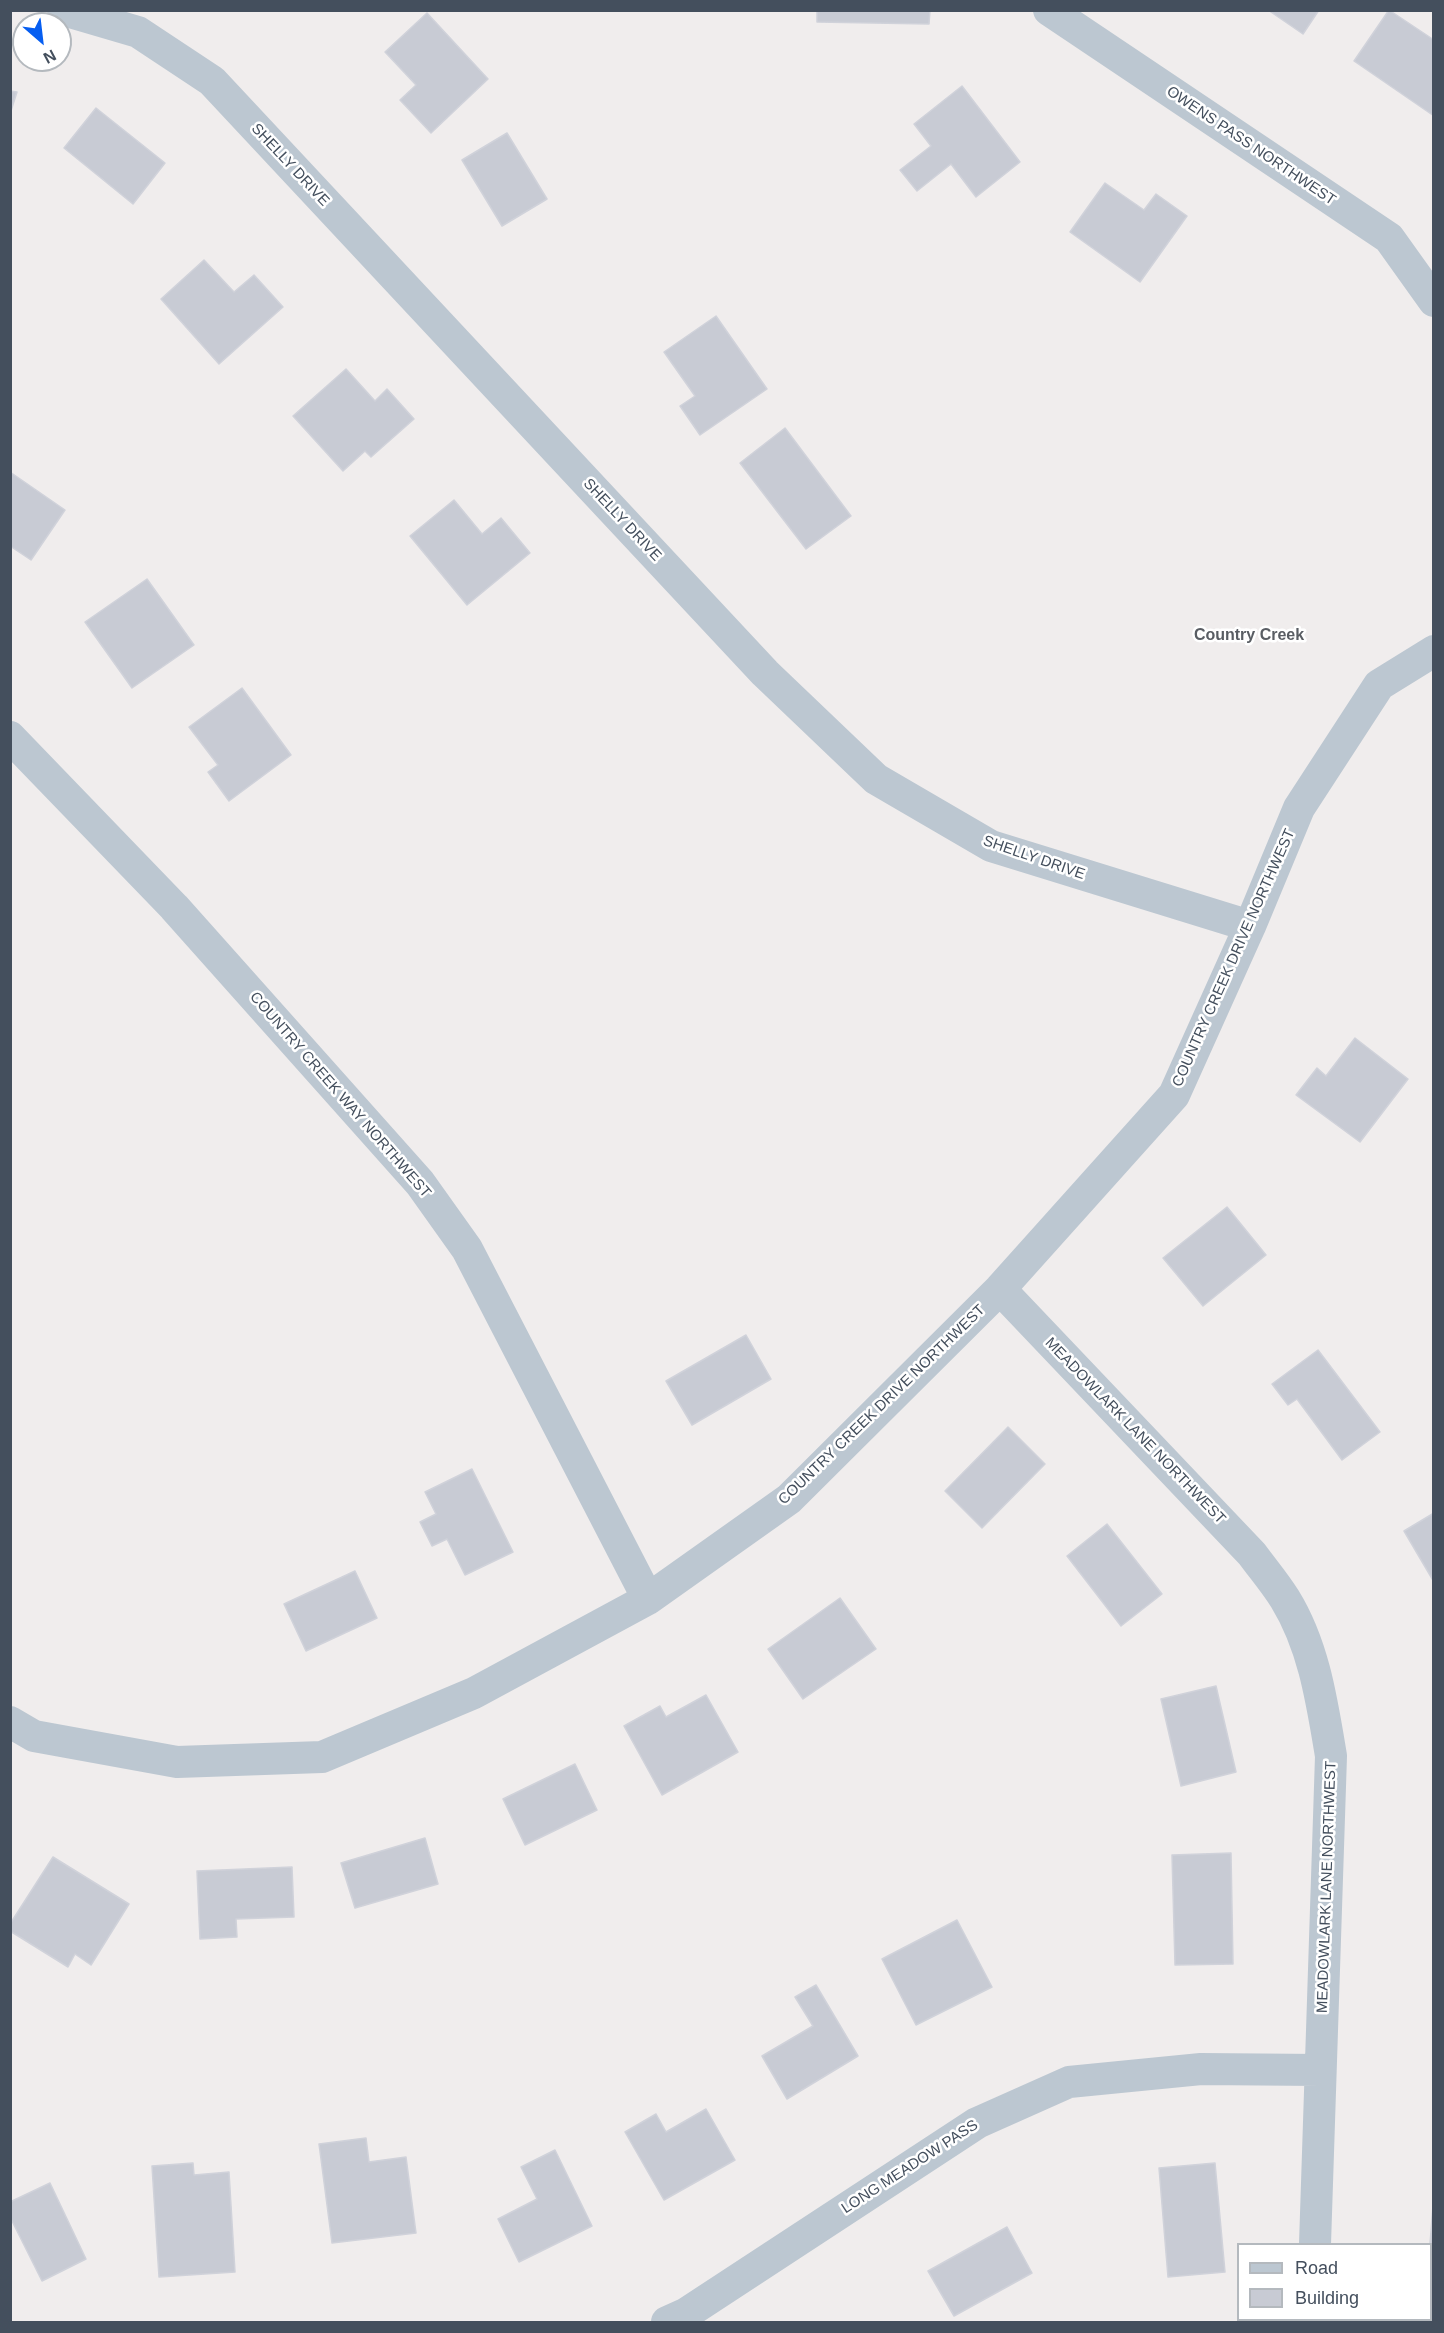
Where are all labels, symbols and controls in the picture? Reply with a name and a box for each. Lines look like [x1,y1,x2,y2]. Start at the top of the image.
north arrow [12,12,72,72]
text: N [41,46,59,67]
street label: OWENS PASS NORTHWEST [1163,83,1339,209]
street label: SHELLY DRIVE [247,120,333,210]
street label: SHELLY DRIVE [579,475,665,565]
district label: Country Creek [1194,626,1304,646]
street label: COUNTRY CREEK DRIVE NORTHWEST [1169,826,1299,1090]
street label: SHELLY DRIVE [981,832,1087,884]
street label: COUNTRY CREEK WAY NORTHWEST [246,988,434,1202]
street label: COUNTRY CREEK DRIVE NORTHWEST [775,1301,989,1509]
street label: MEADOWLARK LANE NORTHWEST [1041,1334,1229,1528]
street label: MEADOWLARK LANE NORTHWEST [1314,1761,1340,2013]
street label: LONG MEADOW PASS [838,2116,982,2218]
legend [1237,2243,1432,2321]
text: Road [1295,2258,1338,2278]
text: Building [1295,2288,1359,2308]

